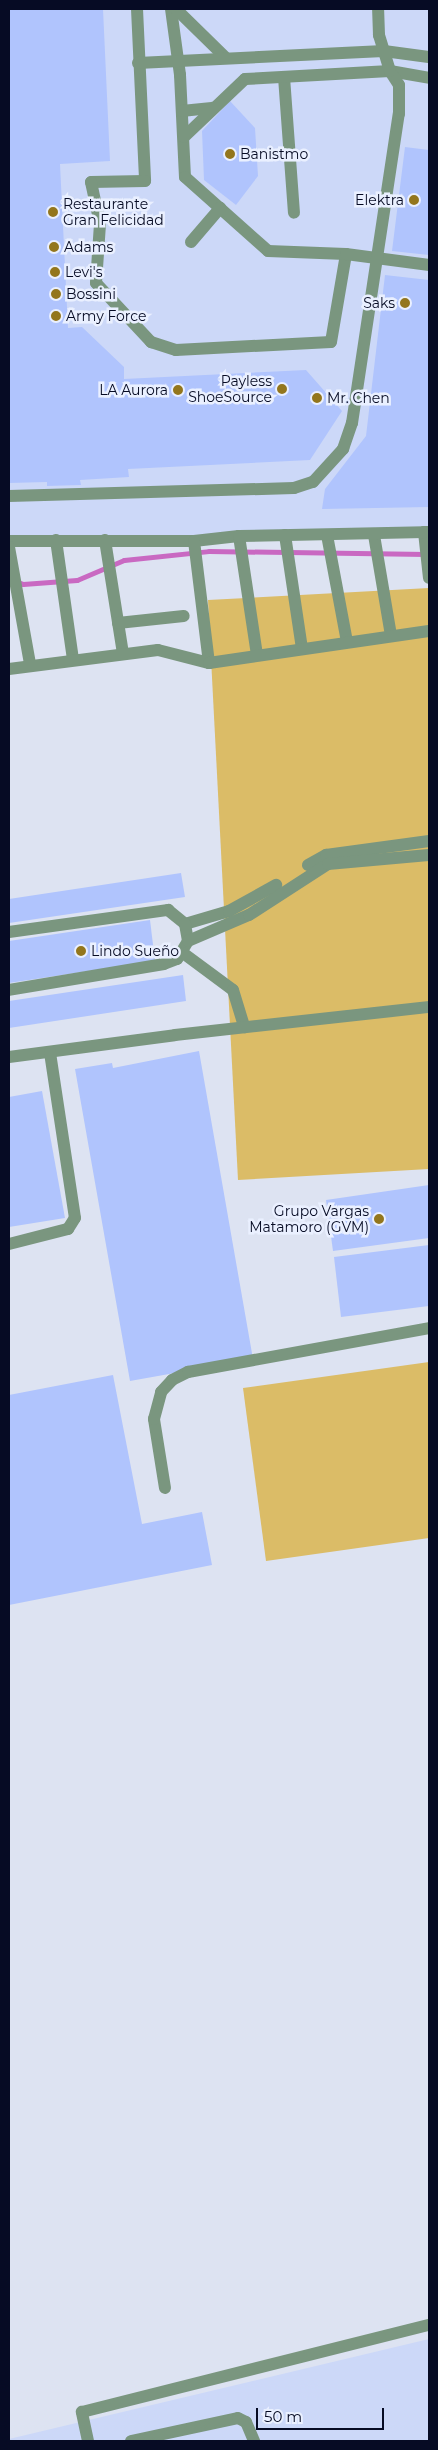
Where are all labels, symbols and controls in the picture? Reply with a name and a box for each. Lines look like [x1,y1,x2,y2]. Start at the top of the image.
place label: Banistmo [240,146,308,162]
marker: Banistmo [224,148,236,160]
place label: Elektra [355,192,404,208]
marker: Elektra [408,194,420,206]
place label: Restaurante Gran Felicidad [63,196,164,228]
marker: Restaurante Gran Felicidad [47,206,59,218]
place label: Adams [64,239,113,255]
marker: Adams [48,241,60,253]
place label: Levi's [65,264,102,280]
marker: Levi's [49,266,61,278]
place label: Bossini [66,286,116,302]
marker: Bossini [50,288,62,300]
place label: Saks [363,295,395,311]
marker: Saks [399,297,411,309]
place label: Army Force [66,308,146,324]
marker: Army Force [50,310,62,322]
place label: Payless ShoeSource [188,373,272,406]
place label: LA Aurora [99,382,168,398]
marker: Payless ShoeSource [276,383,288,395]
marker: LA Aurora [172,384,184,396]
place label: Mr. Chen [327,390,390,406]
marker: Mr. Chen [311,392,323,404]
place label: Lindo Sueño [91,943,179,959]
marker: Lindo Sueño [75,945,87,957]
place label: Grupo Vargas Matamoro (GVM) [249,1203,369,1236]
marker: Grupo Vargas Matamoro (GVM) [373,1213,385,1225]
scale bar [258,2398,386,2430]
text: 50 m [264,2407,302,2426]

